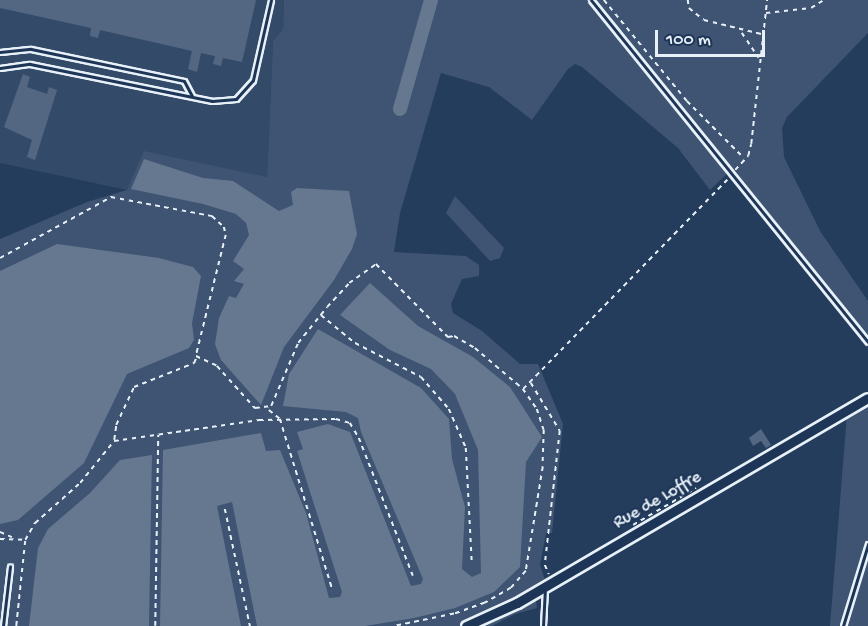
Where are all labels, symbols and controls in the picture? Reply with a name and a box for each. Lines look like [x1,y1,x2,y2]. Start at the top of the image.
scale bar [658,18,768,56]
text: 100 m [666,30,711,51]
street label: Rue de Loffre [610,467,706,535]

